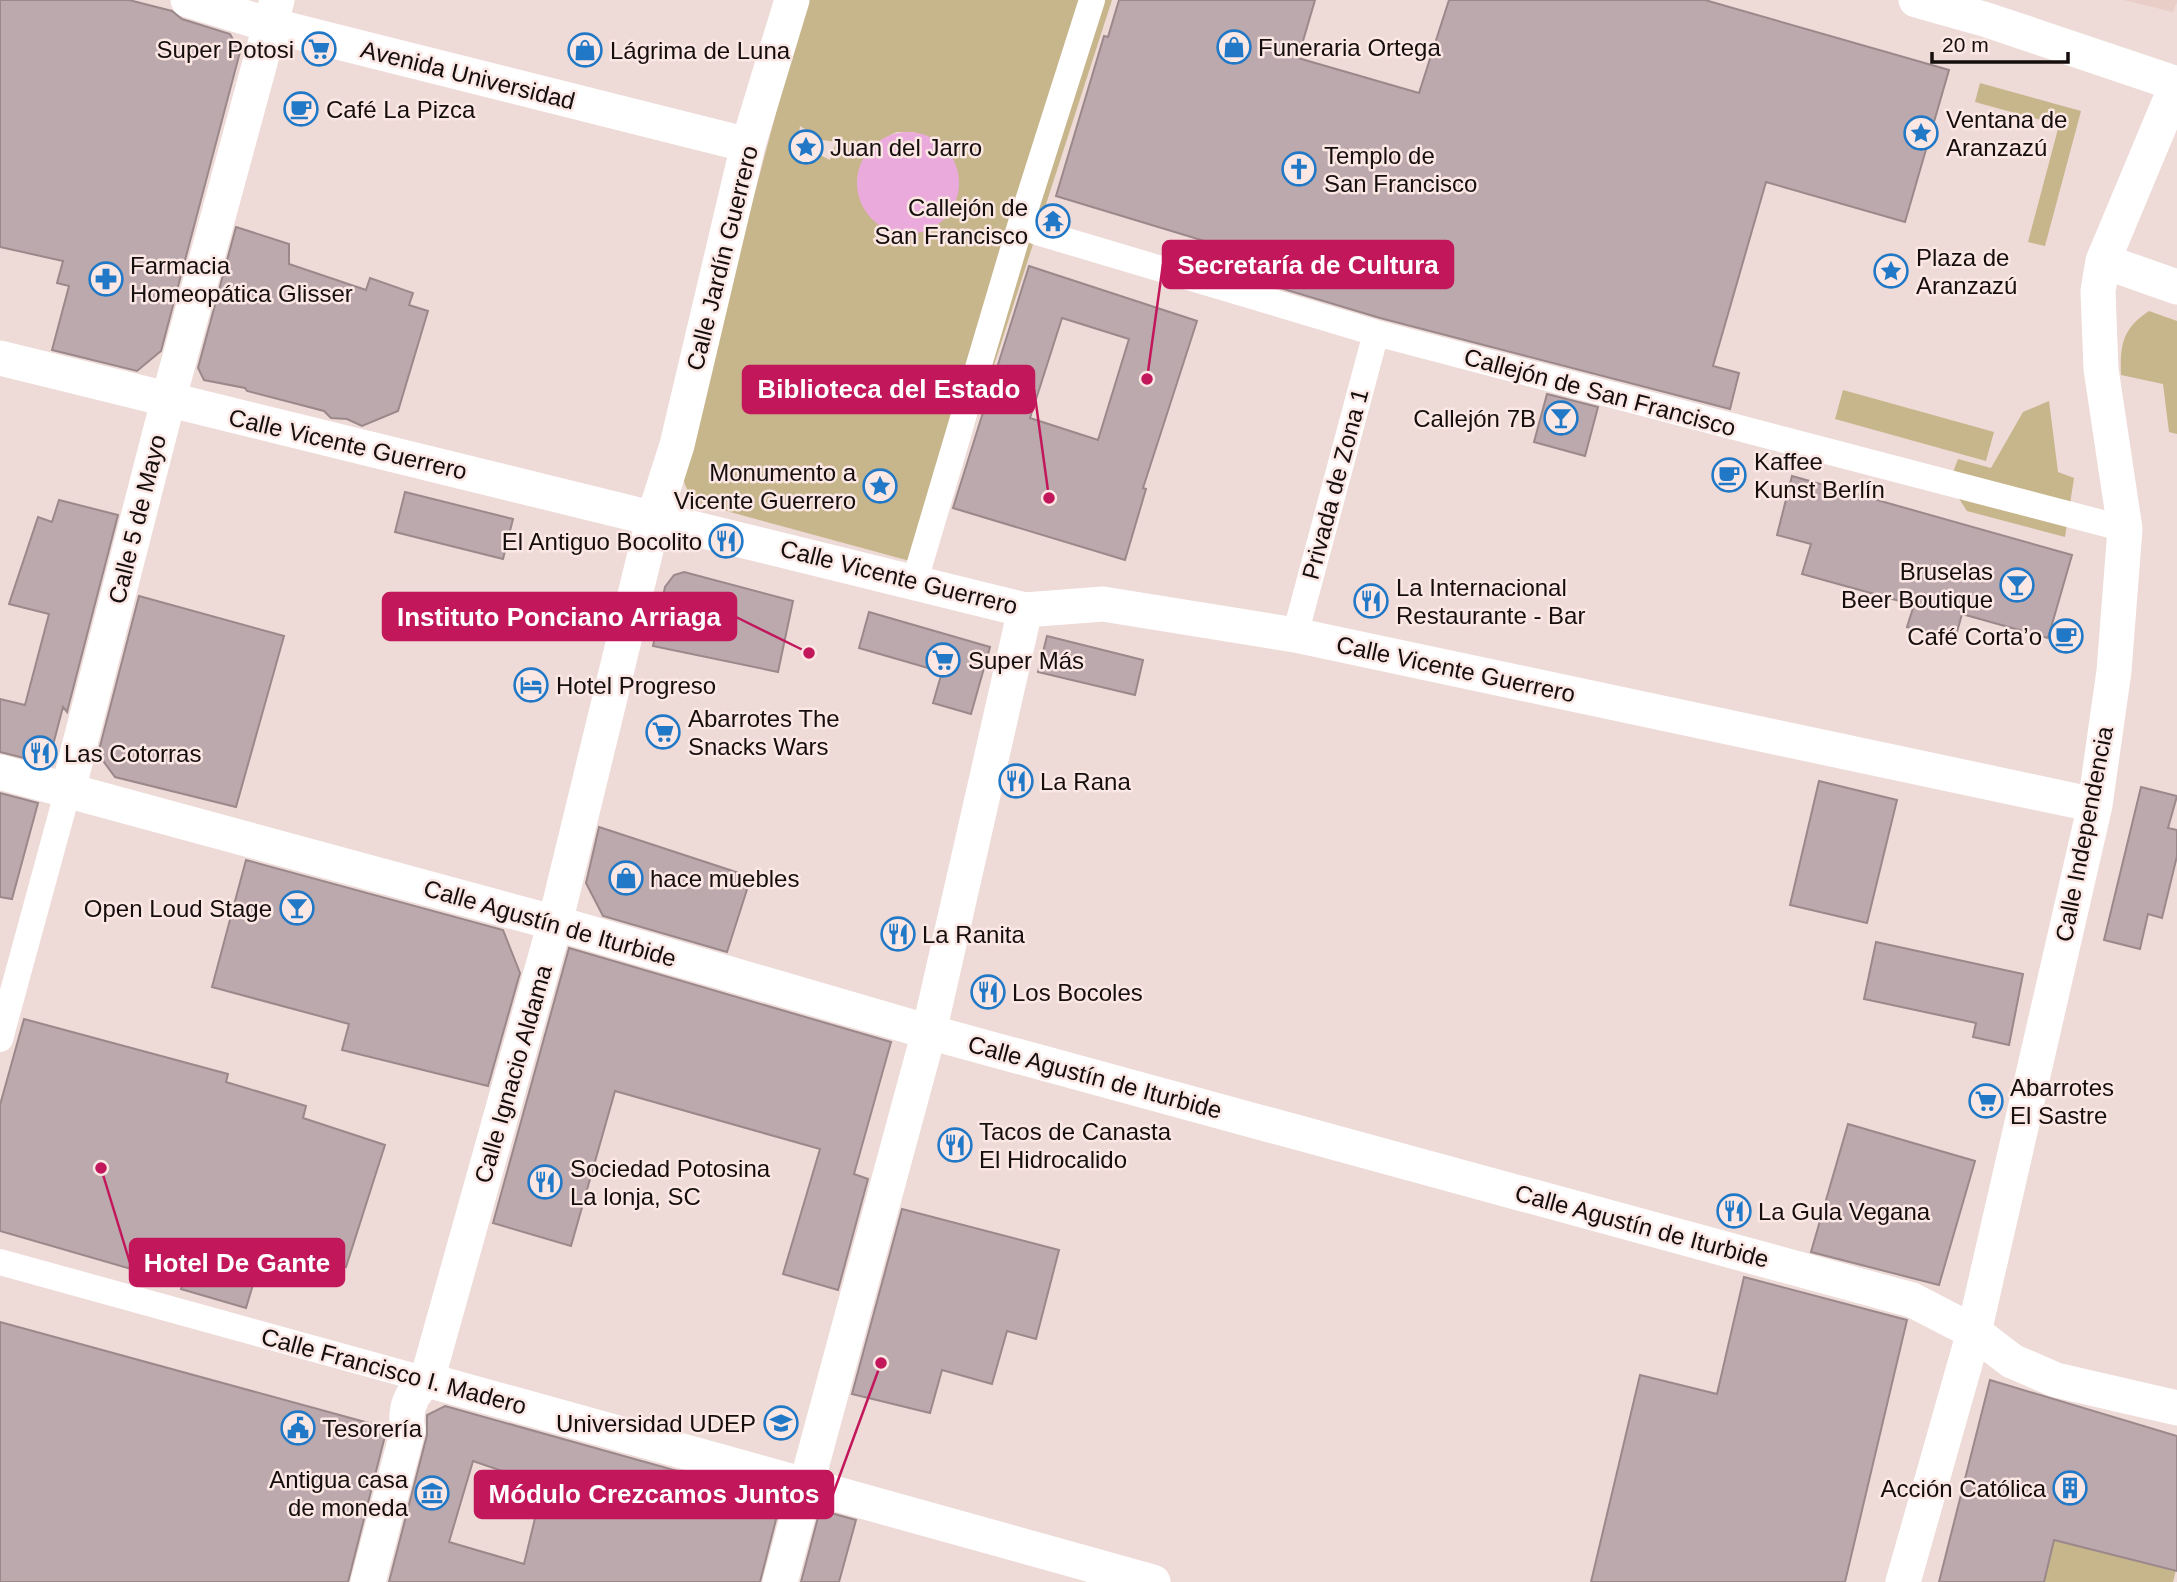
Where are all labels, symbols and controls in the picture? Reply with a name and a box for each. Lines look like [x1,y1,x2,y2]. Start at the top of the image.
scale bar [1932,21,2068,65]
shop icon: Funeraria Ortega [1215,28,1253,66]
supermarket icon: Super Potosi [300,30,338,68]
shop icon: Lágrima de Luna [566,31,604,69]
text: 20 m [1942,33,1989,56]
place label: Funeraria Ortega [1258,34,1441,61]
street label: Avenida Universidad [358,35,578,115]
place label: Super Potosi [157,36,294,63]
place label: Lágrima de Luna [610,37,791,64]
cafe icon: Café La Pizca [282,90,320,128]
place label: Café La Pizca [326,96,476,123]
place label: Ventana de Aranzazú [1946,106,2067,161]
place icon: Ventana de Aranzazú [1902,114,1940,152]
place icon: Juan del Jarro [787,128,825,166]
place label: Juan del Jarro [830,134,982,161]
place label: Templo de San Francisco [1324,142,1477,197]
street label: Calle Jardín Guerrero [681,143,763,373]
church icon: Templo de San Francisco [1280,150,1318,188]
place label: Callejón de San Francisco [875,194,1028,249]
temple icon: Callejón de San Francisco [1034,202,1072,240]
callout: Secretaría de Cultura [1163,241,1453,288]
place label: Plaza de Aranzazú [1916,244,2017,299]
text: Secretaría de Cultura [1177,250,1439,280]
place label: Farmacia Homeopática Glisser [130,252,353,307]
place icon: Plaza de Aranzazú [1872,252,1910,290]
pharmacy icon: Farmacia Homeopática Glisser [87,260,125,298]
street label: Callejón de San Francisco [1461,343,1739,441]
callout: Biblioteca del Estado [743,366,1034,413]
text: Biblioteca del Estado [758,374,1020,404]
street label: Privada de Zona 1 [1297,386,1373,582]
bar icon: Callejón 7B [1542,399,1580,437]
street label: Calle Vicente Guerrero [226,403,470,485]
place label: Callejón 7B [1413,405,1536,432]
street label: Calle 5 de Mayo [103,432,171,606]
place label: Kaffee Kunst Berlín [1754,448,1885,503]
cafe icon: Kaffee Kunst Berlín [1710,456,1748,494]
place label: Monumento a Vicente Guerrero [674,459,857,514]
place icon: Monumento a Vicente Guerrero [861,467,899,505]
restaurant icon: El Antiguo Bocolito [707,522,745,560]
place label: El Antiguo Bocolito [502,528,702,555]
street label: Calle Vicente Guerrero [778,534,1020,620]
place label: Bruselas Beer Boutique [1841,558,1993,613]
bar icon: Bruselas Beer Boutique [1998,566,2036,604]
place label: La Internacional Restaurante - Bar [1396,574,1585,629]
restaurant icon: La Internacional Restaurante - Bar [1352,582,1390,620]
callout: Instituto Ponciano Arriaga [383,593,736,640]
text: Instituto Ponciano Arriaga [397,602,722,632]
cafe icon: Café Corta’o [2047,617,2085,655]
place label: Café Corta’o [1907,623,2042,650]
street label: Calle Vicente Guerrero [1334,630,1578,708]
supermarket icon: Super Más [924,641,962,679]
place label: Super Más [968,647,1084,674]
hotel icon: Hotel Progreso [512,666,550,704]
place label: Hotel Progreso [556,672,716,699]
place label: Abarrotes The Snacks Wars [688,705,840,760]
supermarket icon: Abarrotes The Snacks Wars [644,713,682,751]
street label: Calle Independencia [2050,723,2118,944]
restaurant icon: Las Cotorras [21,734,59,772]
place label: Las Cotorras [64,740,201,767]
restaurant icon: La Rana [997,762,1035,800]
place label: La Rana [1040,768,1131,795]
shop icon: hace muebles [607,859,645,897]
place label: hace muebles [650,865,799,892]
street label: Calle Agustín de Iturbide [421,874,679,972]
bar icon: Open Loud Stage [278,889,316,927]
place label: Open Loud Stage [84,895,272,922]
restaurant icon: La Ranita [879,915,917,953]
place label: La Ranita [922,921,1025,948]
street label: Calle Ignacio Aldama [469,961,557,1186]
restaurant icon: Los Bocoles [969,973,1007,1011]
place label: Los Bocoles [1012,979,1143,1006]
street label: Calle Agustín de Iturbide [965,1030,1225,1124]
place label: Abarrotes El Sastre [2010,1074,2114,1129]
supermarket icon: Abarrotes El Sastre [1967,1082,2005,1120]
place label: Tacos de Canasta El Hidrocalido [979,1118,1172,1173]
restaurant icon: Tacos de Canasta El Hidrocalido [936,1126,974,1164]
place label: Sociedad Potosina La lonja, SC [570,1155,771,1210]
restaurant icon: Sociedad Potosina La lonja, SC [526,1163,564,1201]
street label: Calle Agustín de Iturbide [1512,1179,1772,1273]
restaurant icon: La Gula Vegana [1715,1192,1753,1230]
place label: La Gula Vegana [1758,1198,1931,1225]
callout: Hotel De Gante [130,1239,344,1286]
text: Hotel De Gante [144,1248,330,1278]
street label: Calle Francisco I. Madero [258,1323,530,1419]
school or university icon: Universidad UDEP [762,1404,800,1442]
public building icon: Tesorería [279,1409,317,1447]
place label: Universidad UDEP [556,1410,756,1437]
place label: Tesorería [322,1415,423,1442]
place label: Antigua casa de moneda [269,1466,409,1521]
building icon: Acción Católica [2051,1469,2089,1507]
callout: Módulo Crezcamos Juntos [475,1471,833,1518]
museum icon: Antigua casa de moneda [413,1474,451,1512]
place label: Acción Católica [1881,1475,2047,1502]
text: Módulo Crezcamos Juntos [489,1479,819,1509]

